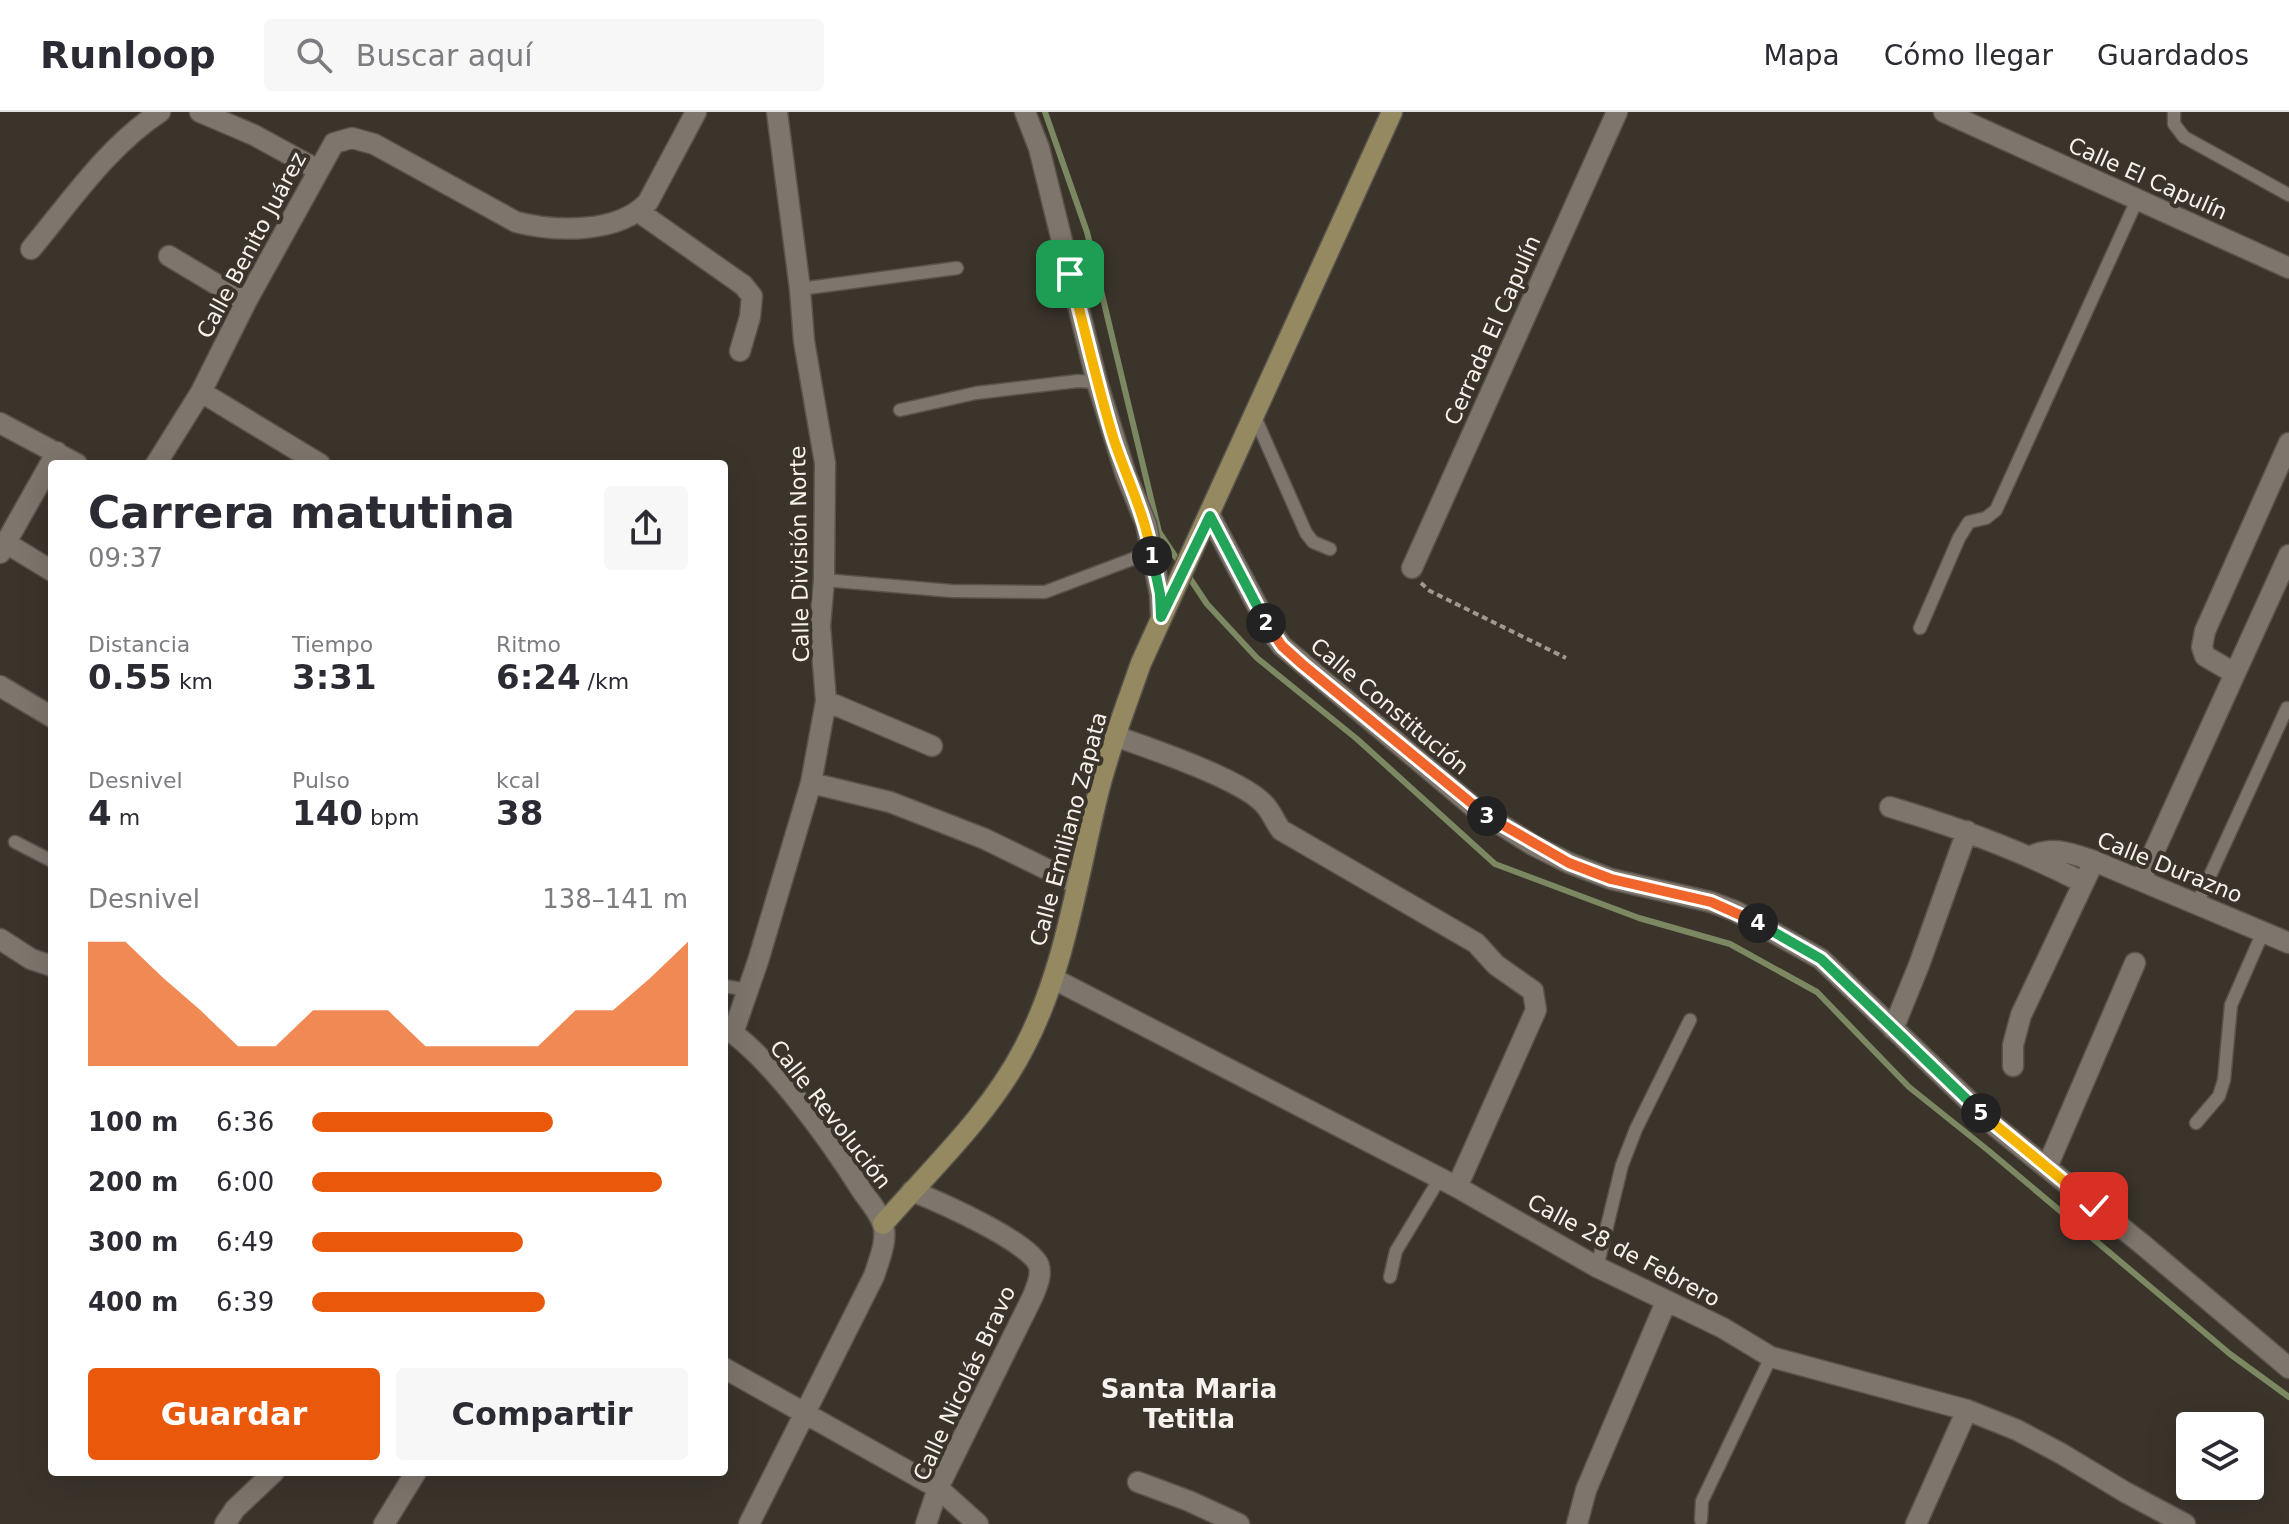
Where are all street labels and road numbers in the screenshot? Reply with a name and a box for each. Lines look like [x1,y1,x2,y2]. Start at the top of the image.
street label: Calle El Capulín [2064,132,2231,225]
street label: Calle Benito Juárez [192,148,311,342]
street label: Cerrada El Capulín [1439,232,1545,429]
street label: Calle División Norte [785,445,814,663]
street label: Calle Constitución [1306,633,1474,780]
street label: Calle Emiliano Zapata [1025,709,1112,949]
street label: Calle Durazno [2094,827,2246,908]
street label: Calle Revolución [765,1035,896,1194]
street label: Calle 28 de Febrero [1523,1189,1724,1312]
street label: Calle Nicolás Bravo [908,1282,1021,1485]

